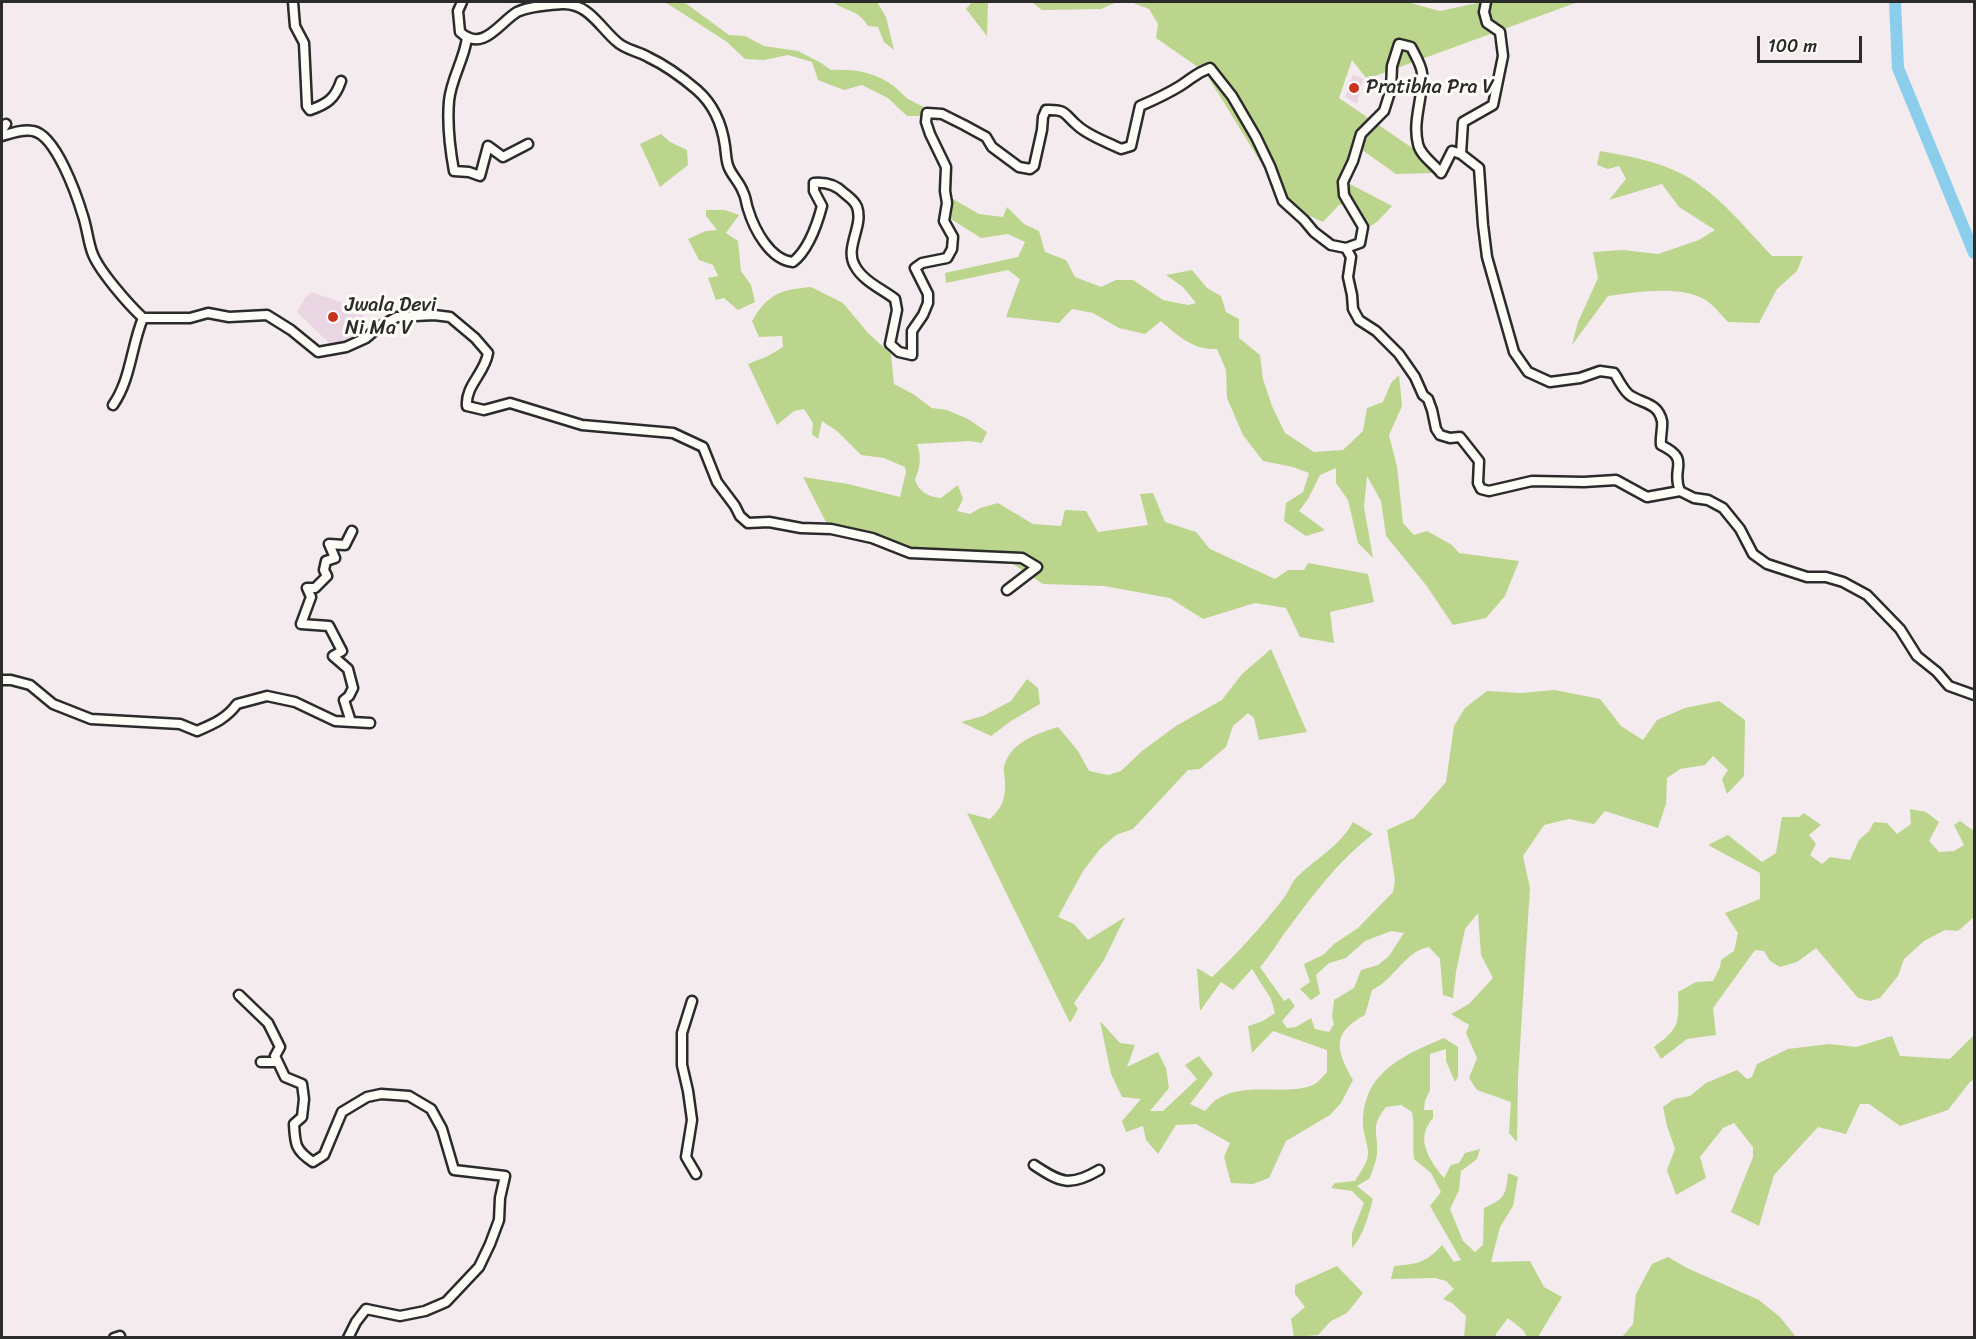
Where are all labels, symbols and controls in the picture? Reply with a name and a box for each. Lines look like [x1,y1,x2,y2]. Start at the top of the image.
scale bar [1760,24,1865,62]
text: 100 m [1768,30,1817,62]
place label: Pratibha Pra V [1366,76,1494,100]
marker: Pratibha Pra V [1347,81,1361,95]
place label: Jwala Devi Ni Ma V [345,294,436,341]
marker: Jwala Devi Ni Ma V [326,310,340,324]

